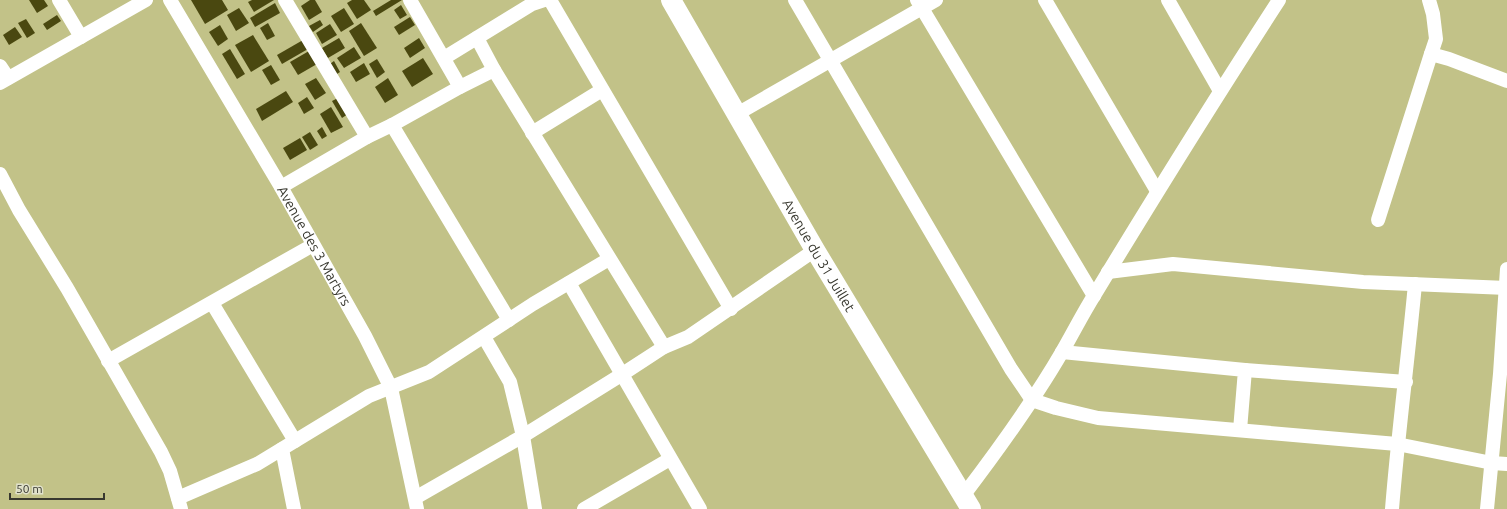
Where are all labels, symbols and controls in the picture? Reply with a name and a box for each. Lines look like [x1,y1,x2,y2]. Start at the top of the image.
street label: Avenue des 3 Martyrs [274,183,354,309]
street label: Avenue du 31 Juillet [779,196,858,315]
scale bar [10,475,104,501]
text: 50 m [16,482,43,495]

